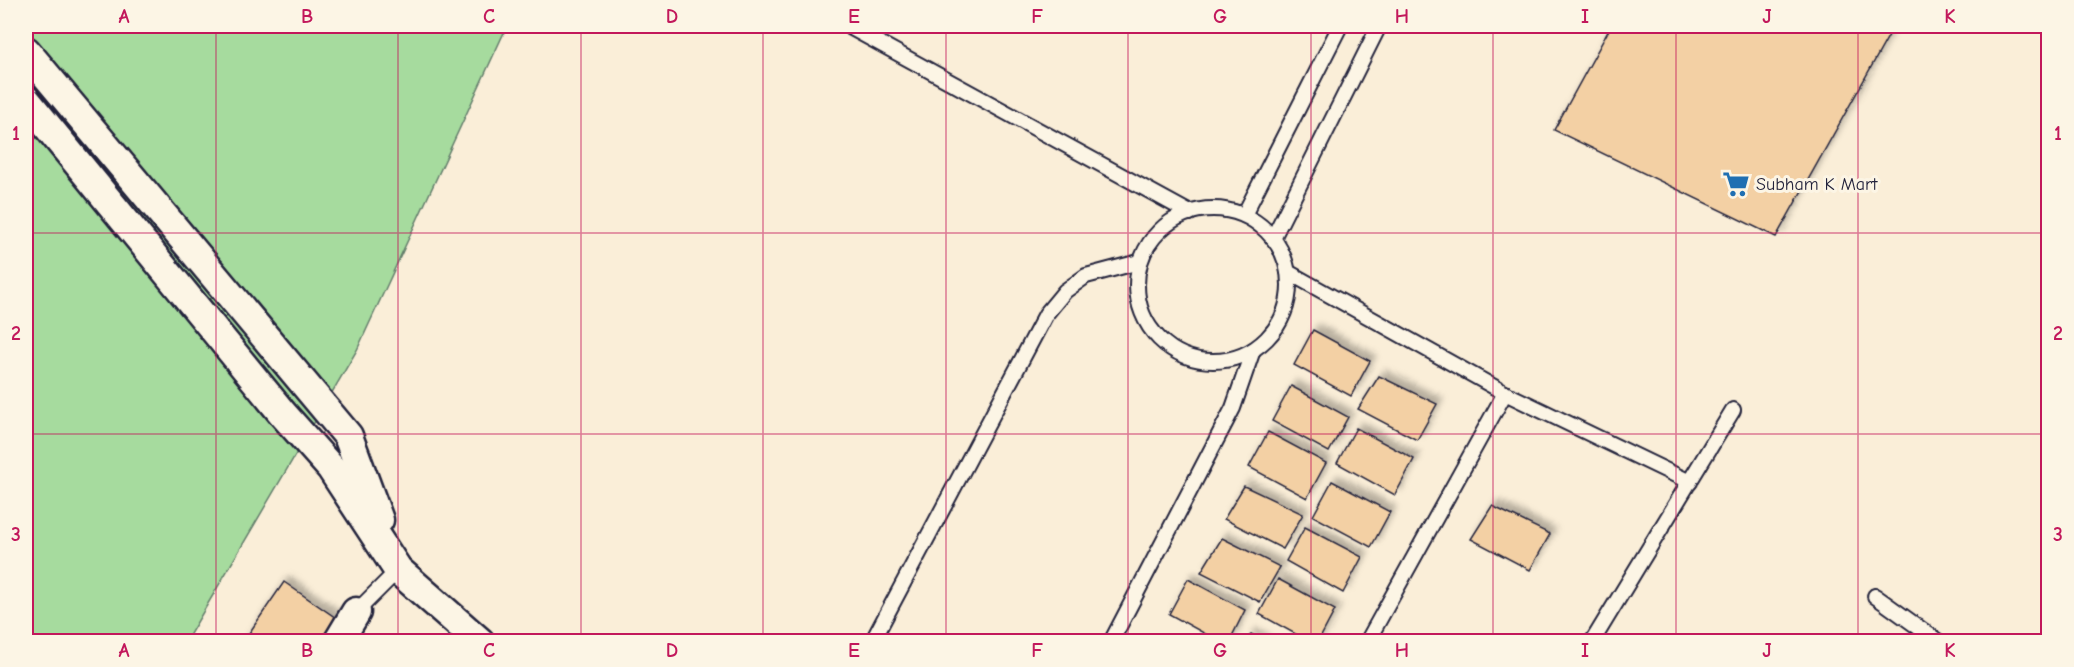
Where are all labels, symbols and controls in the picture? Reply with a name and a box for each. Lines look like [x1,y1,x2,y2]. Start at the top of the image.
text: A [118,5,130,28]
text: B [301,5,313,28]
text: C [483,5,495,28]
text: D [666,5,678,28]
text: E [848,5,860,28]
text: F [1031,5,1043,28]
text: G [1213,5,1227,28]
text: H [1395,5,1409,28]
text: I [1581,5,1589,28]
text: J [1762,5,1772,28]
text: K [1944,5,1956,28]
text: 1 [12,122,20,145]
text: 1 [2054,122,2062,145]
supermarket icon: Subham K Mart [1721,169,1751,199]
place label: Subham K Mart [1756,174,1878,195]
text: 2 [11,322,21,345]
text: 2 [2053,322,2063,345]
text: 3 [11,523,21,546]
text: 3 [2053,523,2063,546]
text: A [118,639,130,662]
text: B [301,639,313,662]
text: C [483,639,495,662]
text: D [666,639,678,662]
text: E [848,639,860,662]
text: F [1031,639,1043,662]
text: G [1213,639,1227,662]
text: H [1395,639,1409,662]
text: I [1581,639,1589,662]
text: J [1762,639,1772,662]
text: K [1944,639,1956,662]

